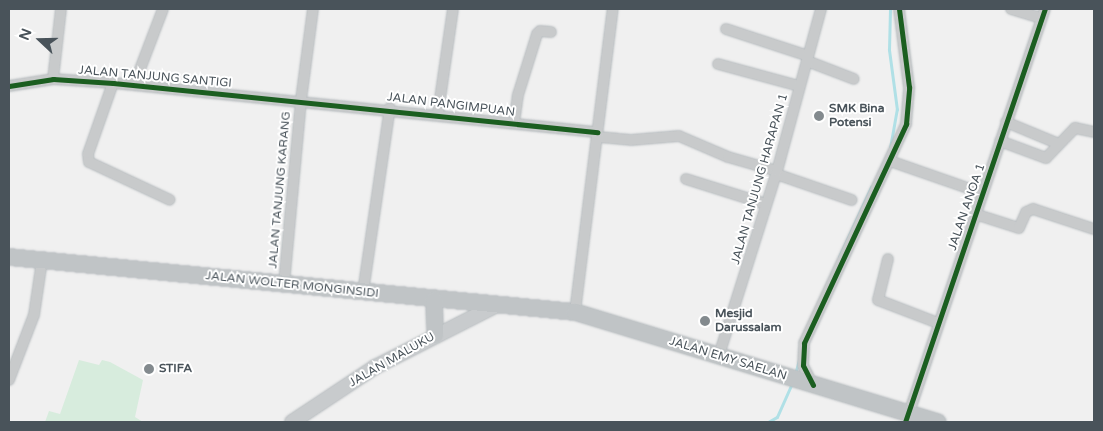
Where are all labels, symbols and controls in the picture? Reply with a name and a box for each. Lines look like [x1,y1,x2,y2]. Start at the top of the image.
north arrow [15,15,65,65]
text: N [16,26,35,43]
street label: JALAN TANJUNG SANTIGI [78,63,232,91]
street label: JALAN PANGIMPUAN [386,90,516,120]
street label: JALAN TANJUNG HARAPAN 1 [729,92,791,266]
place label: SMK Bina Potensi [829,102,884,130]
marker: SMK Bina Potensi [813,110,825,122]
street label: JALAN TANJUNG KARANG [266,111,294,269]
street label: JALAN ANOA 1 [945,162,989,252]
street label: JALAN WOLTER MONGINSIDI [205,269,379,301]
place label: Mesjid Darussalam [715,307,782,335]
marker: Mesjid Darussalam [699,315,711,327]
street label: JALAN MALUKU [347,330,437,390]
street label: JALAN EMY SAELAN [667,334,789,384]
place label: STIFA [159,362,192,376]
marker: STIFA [143,363,155,375]

